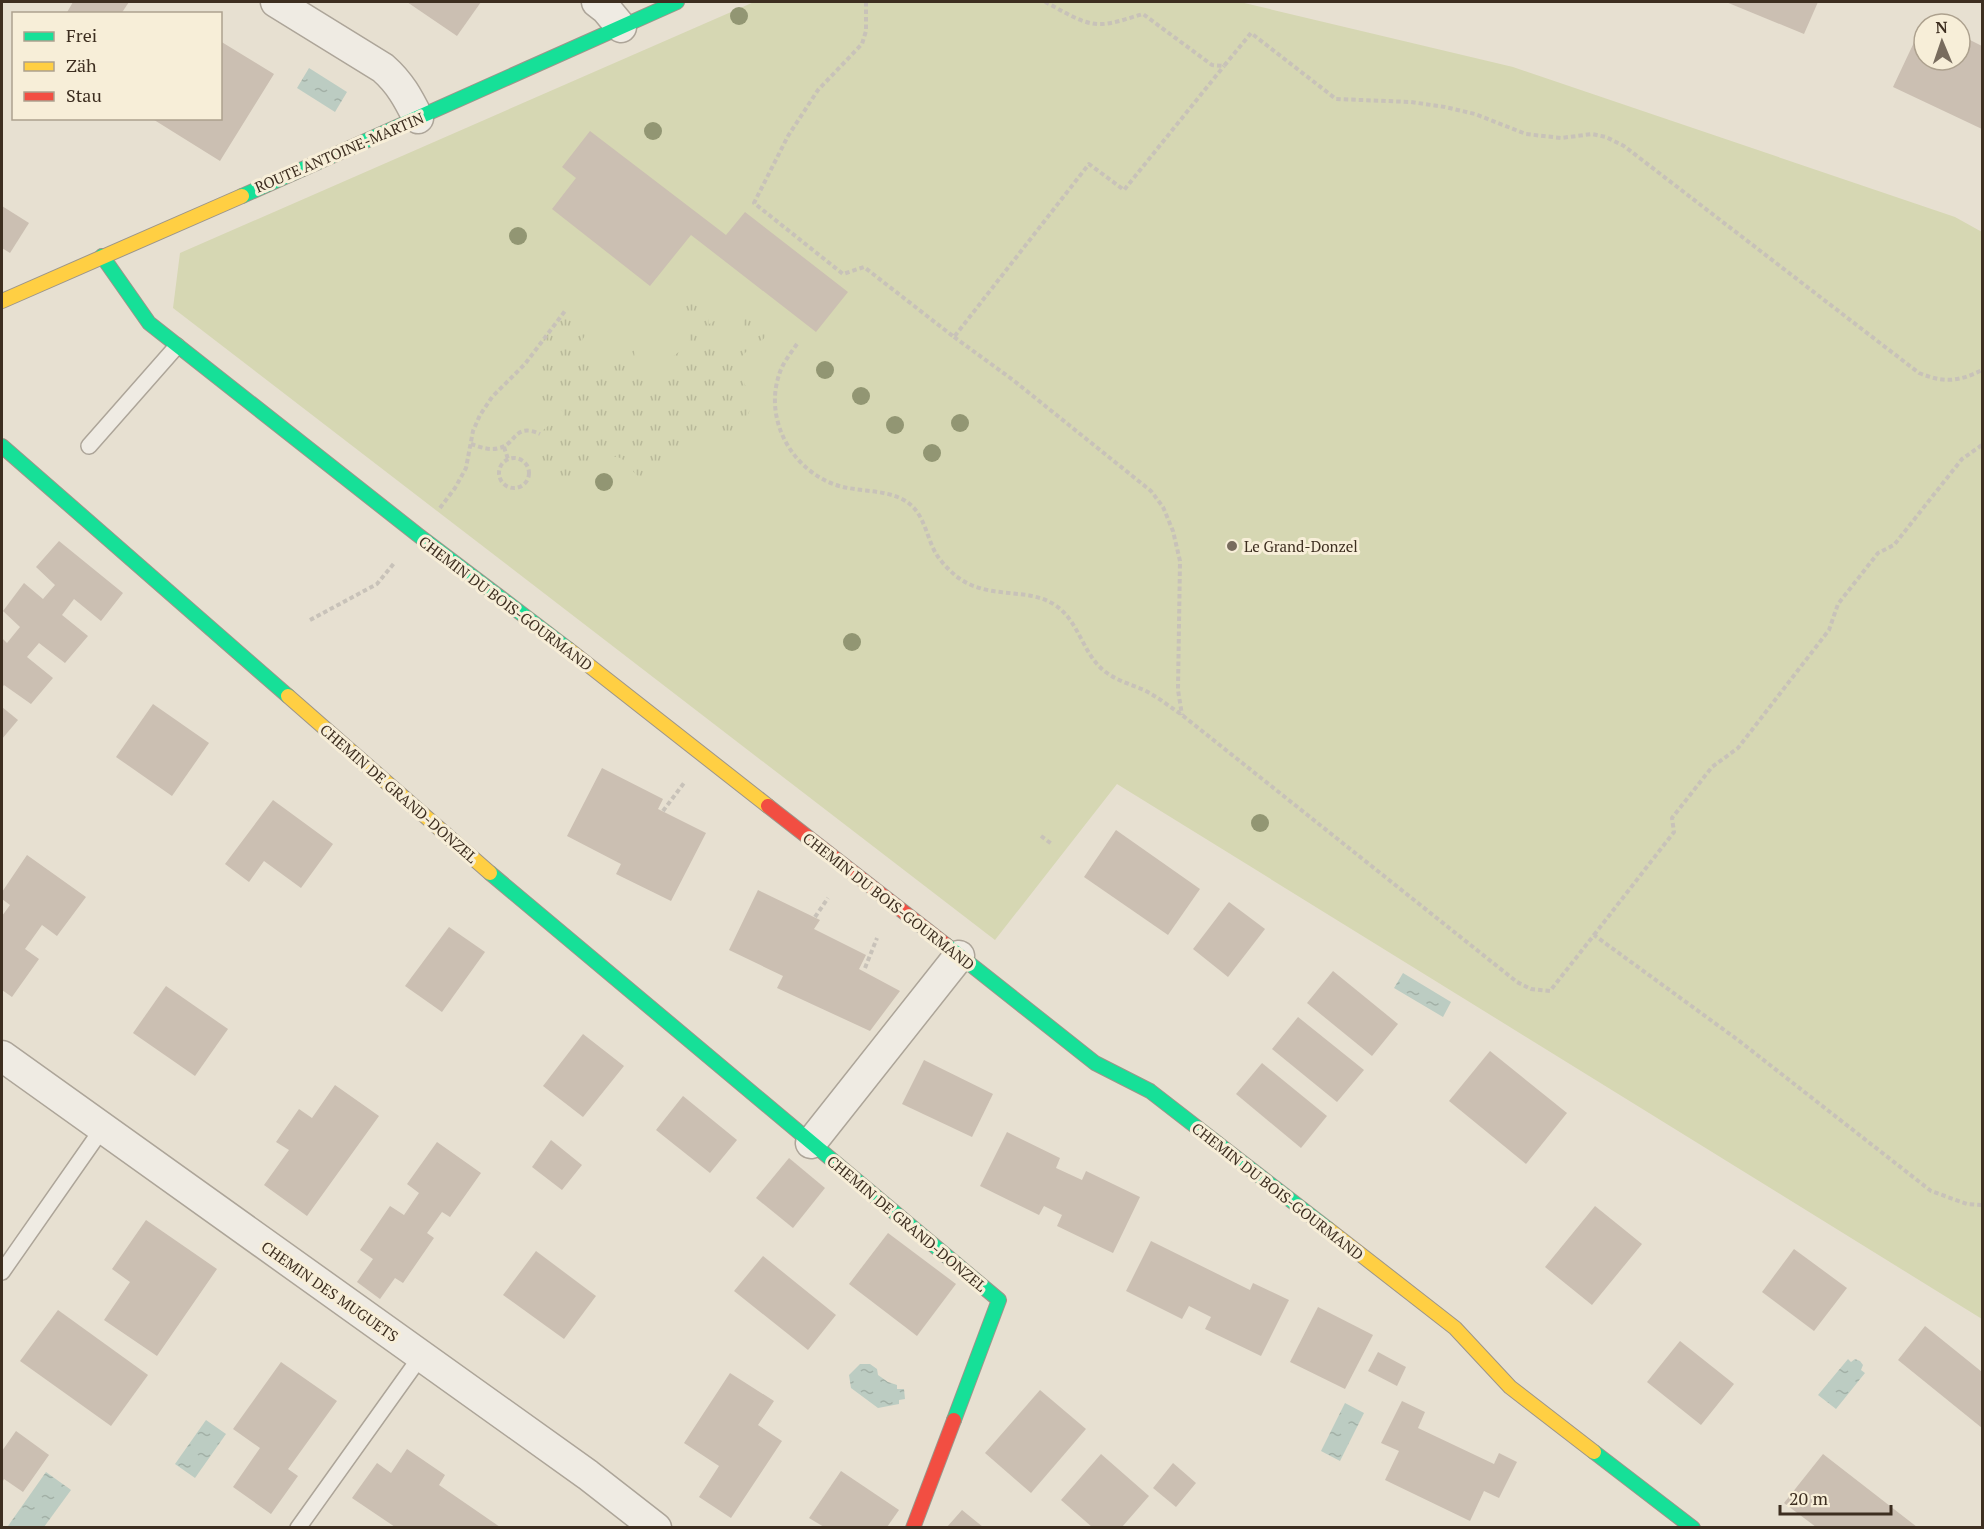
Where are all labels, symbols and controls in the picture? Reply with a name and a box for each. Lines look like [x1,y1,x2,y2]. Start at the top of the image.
legend [12,12,222,120]
north arrow [1912,12,1972,72]
text: N [1935,16,1948,38]
text: Frei [66,23,97,47]
text: Zäh [66,53,97,77]
text: Stau [66,83,102,107]
street label: ROUTE ANTOINE-MARTIN [251,107,427,197]
street label: CHEMIN DU BOIS-GOURMAND [415,531,597,675]
place label: Le Grand-Donzel [1244,536,1358,556]
marker: Le Grand-Donzel [1225,539,1239,553]
street label: CHEMIN DE GRAND-DONZEL [316,719,482,867]
street label: CHEMIN DU BOIS-GOURMAND [799,828,979,974]
street label: CHEMIN DU BOIS-GOURMAND [1188,1118,1368,1264]
street label: CHEMIN DE GRAND-DONZEL [823,1150,991,1296]
street label: CHEMIN DES MUGUETS [258,1236,402,1346]
scale bar [1780,1478,1891,1516]
text: 20 m [1789,1486,1829,1510]

